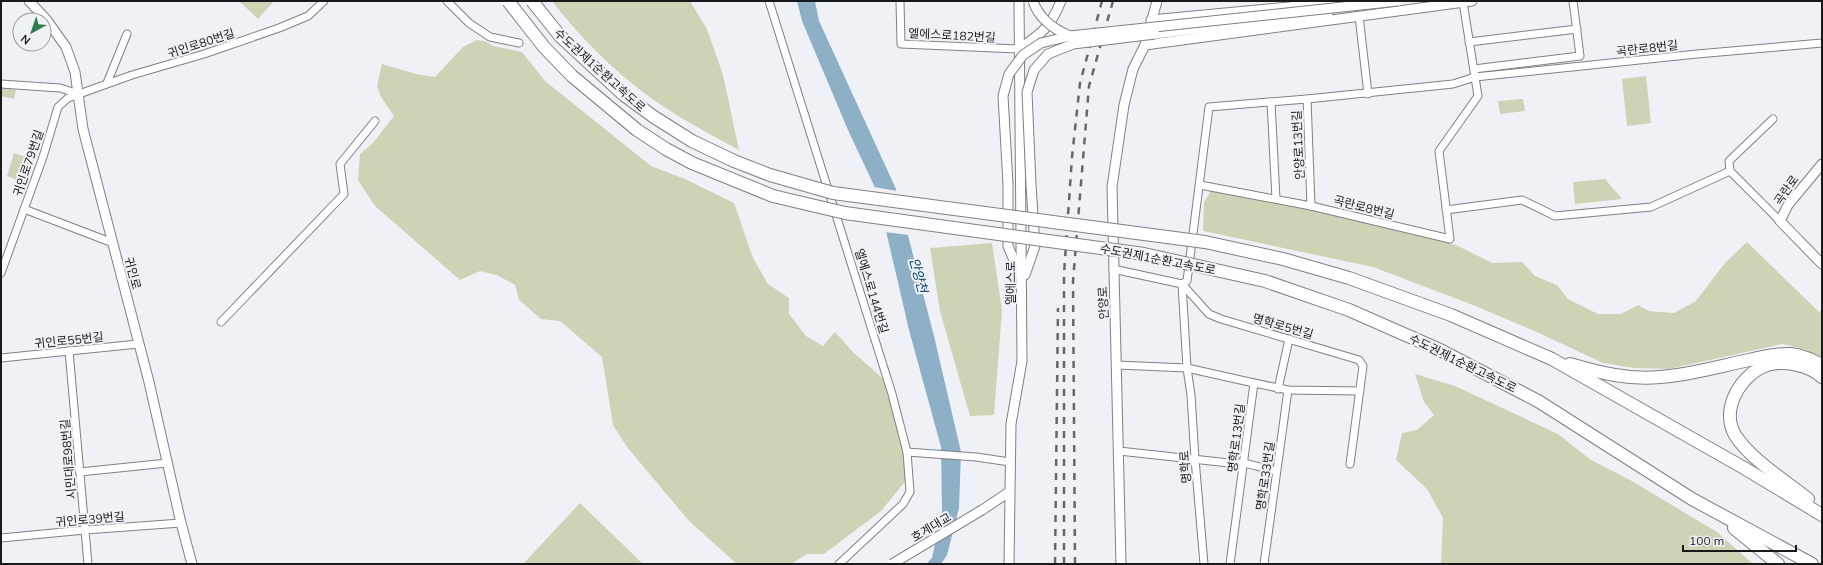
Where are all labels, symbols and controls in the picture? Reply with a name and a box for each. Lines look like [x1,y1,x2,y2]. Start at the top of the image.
north arrow [12,12,52,52]
street label: 귀인로80번길 [166,25,236,61]
street label: 수도권제1순환고속도로 [551,25,649,115]
street label: 엘에스로182번길 [908,25,996,45]
text: N [18,32,33,48]
street label: 곡란로8번길 [1615,37,1679,59]
street label: 안양로13번길 [1289,110,1307,180]
street label: 귀인로79번길 [10,128,46,198]
street label: 곡란로 [1770,172,1802,208]
street label: 곡란로8번길 [1332,192,1396,222]
street label: 수도권제1순환고속도로 [1099,240,1217,278]
street label: 엘에스로144번길 [852,247,892,335]
street label: 귀인로 [121,255,145,291]
water label: 안양천 [907,256,932,295]
street label: 엘에스로 [1003,261,1018,305]
street label: 안양로 [1095,286,1111,320]
street label: 명학로5번길 [1251,310,1315,342]
street label: 귀인로55번길 [34,329,104,351]
street label: 수도권제1순환고속도로 [1407,330,1519,396]
street label: 명학로13번길 [1224,403,1248,473]
street label: 시민대로98번길 [57,418,79,500]
street label: 명학로33번길 [1253,440,1277,512]
street label: 명학로 [1176,450,1194,484]
street label: 귀인로39번길 [55,508,125,530]
street label: 호계대교 [908,509,954,545]
scale bar [1683,527,1796,553]
text: 100 m [1689,533,1724,548]

